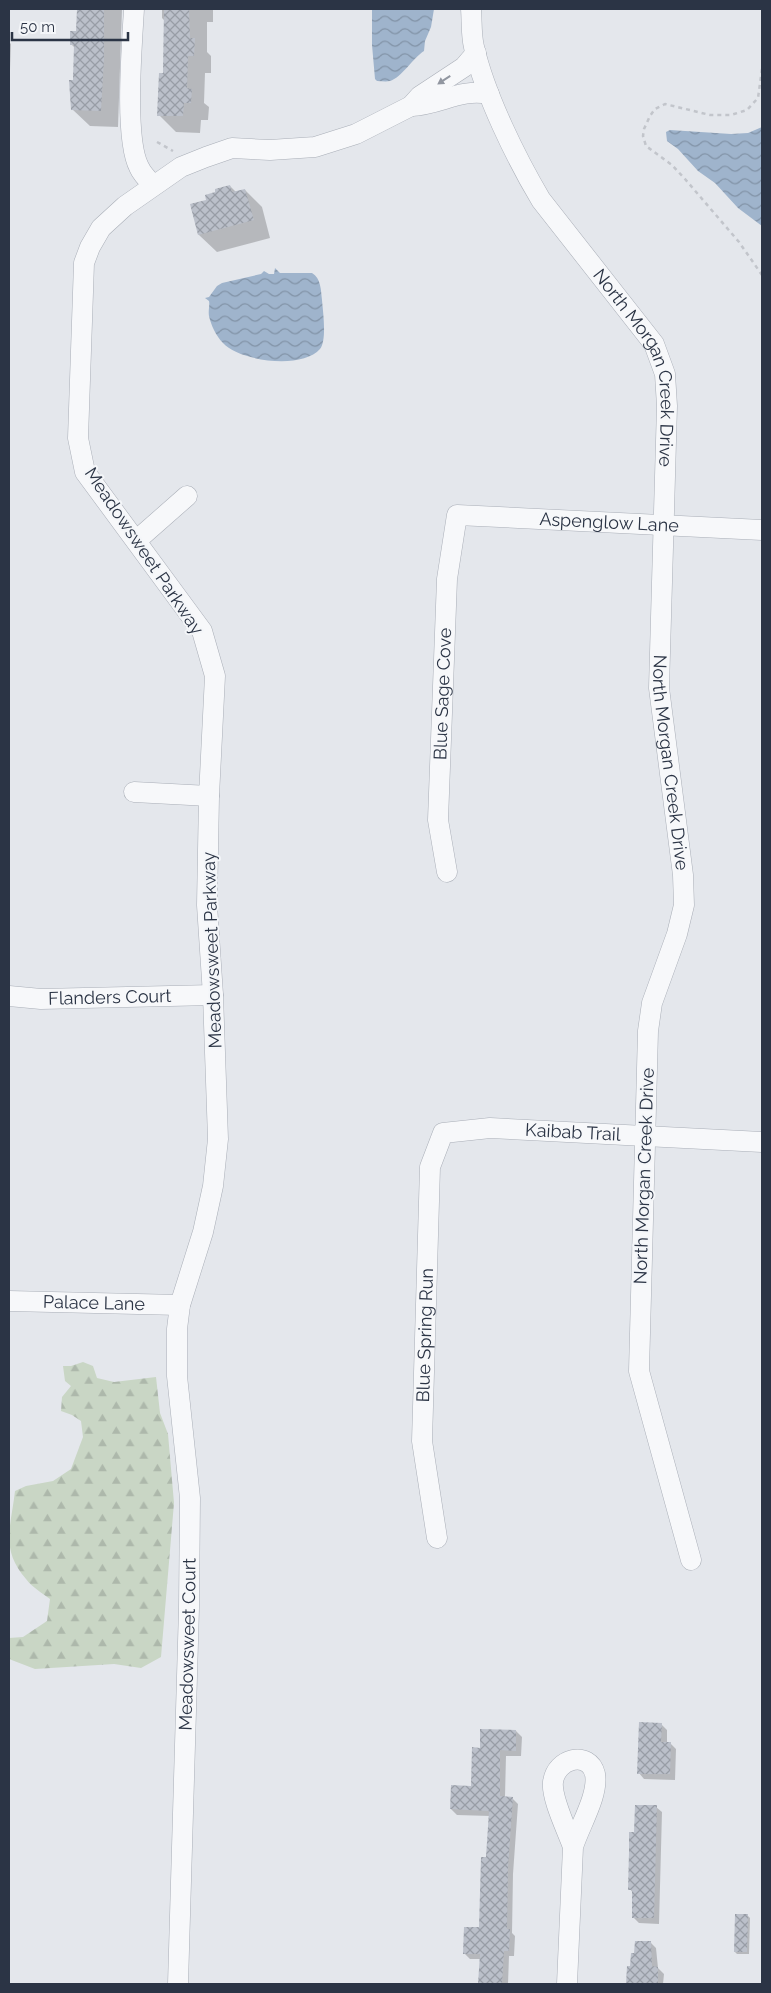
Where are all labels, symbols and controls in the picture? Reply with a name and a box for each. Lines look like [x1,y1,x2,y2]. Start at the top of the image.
scale bar [12,10,129,42]
text: 50 m [20,18,55,36]
one-way arrow [438,76,451,85]
street label: North Morgan Creek Drive [589,265,678,467]
street label: Meadowsweet Parkway [81,463,208,638]
street label: Aspenglow Lane [539,508,680,536]
street label: Blue Sage Cove [429,627,455,760]
street label: North Morgan Creek Drive [649,654,693,872]
street label: Meadowsweet Parkway [198,851,225,1049]
street label: Flanders Court [48,985,172,1009]
street label: North Morgan Creek Drive [629,1067,658,1285]
street label: Kaibab Trail [525,1119,621,1145]
street label: Blue Spring Run [412,1268,437,1403]
street label: Palace Lane [43,1291,146,1314]
street label: Meadowsweet Court [174,1558,199,1731]

